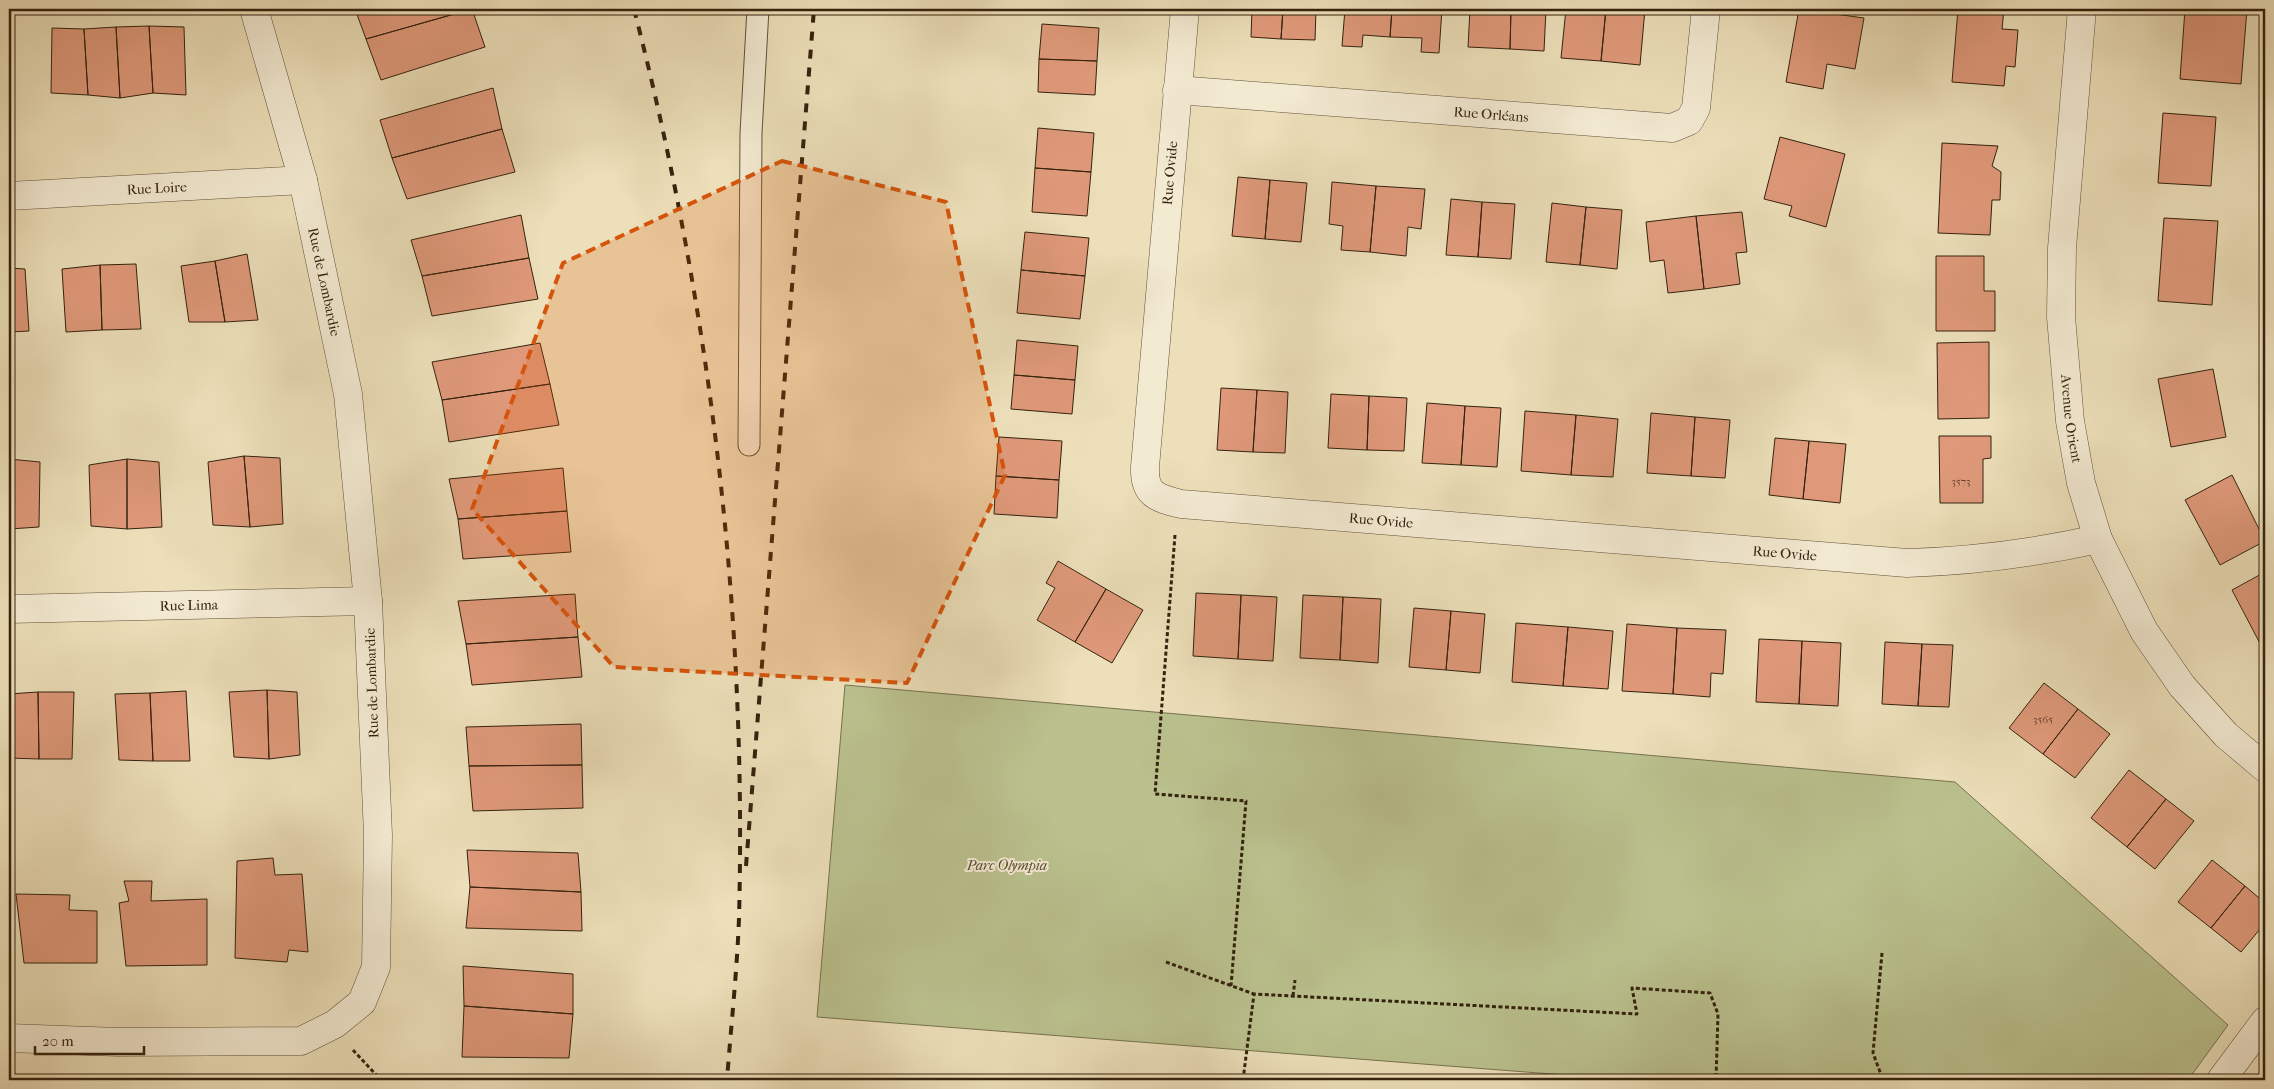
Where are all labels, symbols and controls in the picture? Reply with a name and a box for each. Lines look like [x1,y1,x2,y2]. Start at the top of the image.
street label: Rue Orléans [1453,103,1529,125]
street label: Rue Ovide [1159,140,1181,206]
street label: Rue Loire [126,178,187,198]
street label: Rue de Lombardie [304,226,344,338]
street label: Avenue Orient [2057,373,2086,464]
house number: 3573 [1951,475,1971,488]
street label: Rue Ovide [1348,509,1414,531]
street label: Rue Ovide [1752,542,1818,564]
street label: Rue Lima [160,596,219,614]
street label: Rue de Lombardie [362,627,382,739]
house number: 3565 [2033,713,2053,726]
park label: Parc Olympia [966,857,1047,874]
scale bar [35,1024,144,1056]
text: 20 m [42,1032,74,1050]

